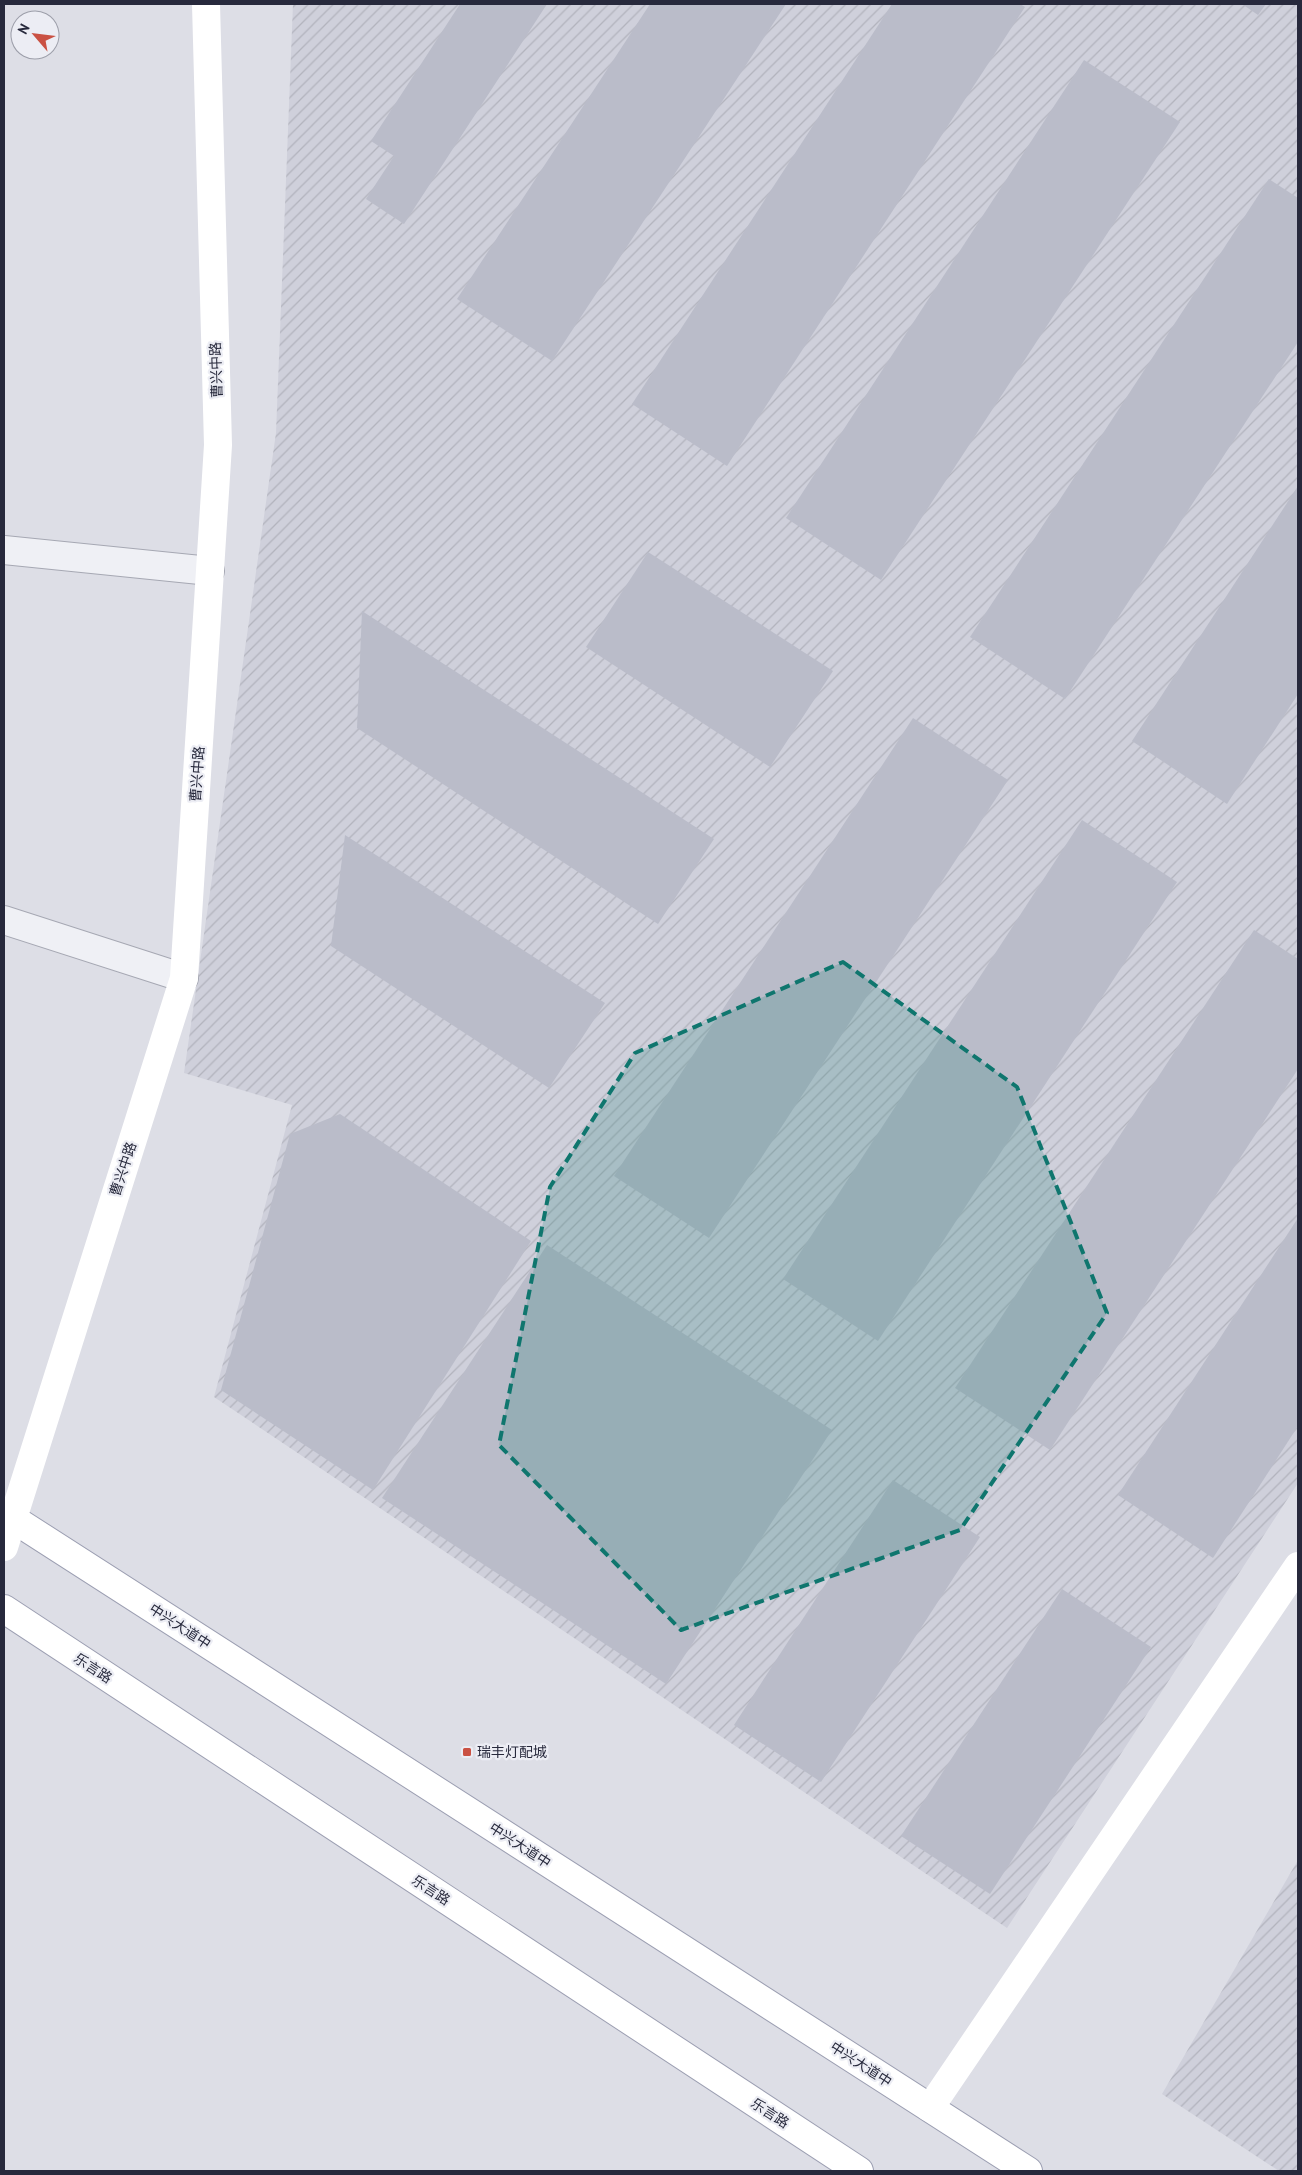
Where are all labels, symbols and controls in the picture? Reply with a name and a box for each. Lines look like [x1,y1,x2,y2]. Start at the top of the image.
north arrow [10,10,60,60]
text: N [13,21,34,37]
street label: 曹兴中路 [206,342,226,398]
street label: 曹兴中路 [186,745,208,803]
street label: 曹兴中路 [106,1140,140,1198]
street label: 中兴大道中 [146,1599,214,1653]
street label: 乐言路 [70,1649,116,1687]
place label: 瑞丰灯配城 [477,1743,547,1761]
marker: 瑞丰灯配城 [461,1746,473,1758]
street label: 中兴大道中 [486,1818,554,1872]
street label: 乐言路 [408,1871,454,1909]
street label: 中兴大道中 [827,2037,895,2091]
street label: 乐言路 [747,2094,793,2132]

